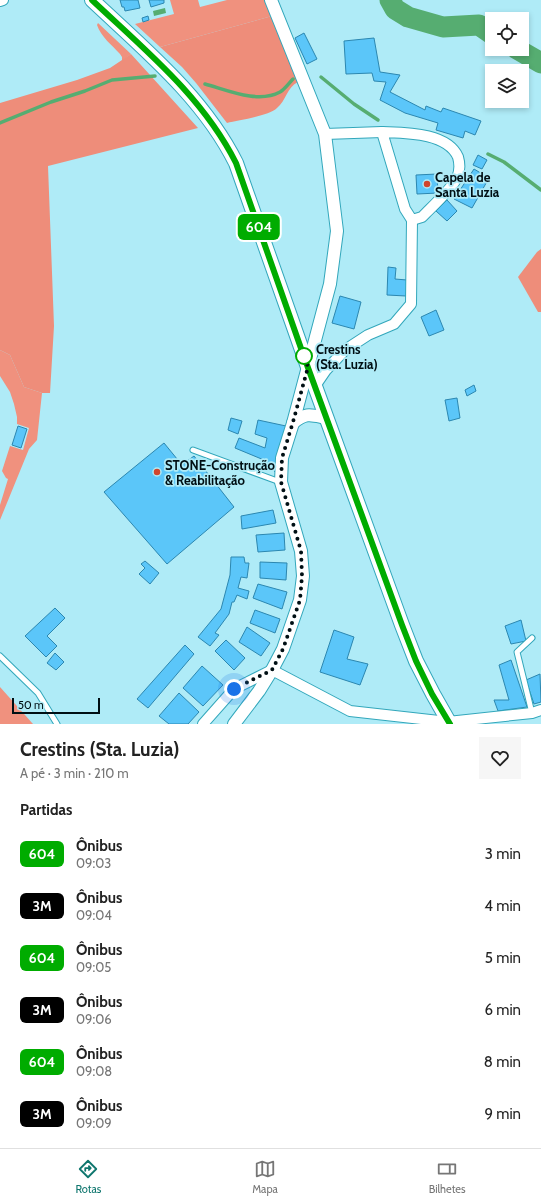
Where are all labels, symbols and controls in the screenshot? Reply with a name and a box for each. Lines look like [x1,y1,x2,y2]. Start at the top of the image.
map controls [485,12,529,108]
button: locate [485,12,529,56]
button: layers [485,64,529,108]
place label: Capela de Santa Luzia [435,169,500,200]
marker: Capela de Santa Luzia [422,179,432,189]
line badge: 604 [236,214,282,240]
text: 604 [246,218,272,236]
place label: Crestins (Sta. Luzia) [316,341,378,372]
marker: Crestins (Sta. Luzia) [295,347,313,365]
place label: STONE-Construção & Reabilitação [165,457,276,488]
marker: STONE-Construção & Reabilitação [152,467,162,477]
your location [224,679,244,699]
scale bar [12,696,100,715]
text: 50 m [18,698,44,712]
button: heart [479,737,521,779]
text: Crestins (Sta. Luzia) [20,738,180,761]
text: A pé · 3 min · 210 m [20,765,129,781]
text: Partidas [20,801,72,819]
text: Ônibus [76,837,122,855]
text: 604 [29,845,55,863]
text: 3 min [485,845,521,863]
text: 09:03 [76,855,111,871]
text: Ônibus [76,889,122,907]
text: 3M [32,897,52,915]
text: 4 min [484,897,521,915]
text: 09:04 [76,907,112,923]
text: Ônibus [76,941,122,959]
text: 604 [29,949,55,967]
text: 5 min [485,949,521,967]
text: 09:05 [76,959,111,975]
text: Ônibus [76,993,122,1011]
text: 3M [32,1001,52,1019]
text: 6 min [484,1001,521,1019]
text: 09:06 [76,1011,112,1027]
text: Ônibus [76,1045,122,1063]
text: 604 [29,1053,55,1071]
text: 8 min [484,1053,521,1071]
text: 09:08 [76,1063,112,1079]
text: Ônibus [76,1097,122,1115]
text: 3M [32,1105,52,1123]
text: 9 min [484,1105,521,1123]
text: 09:09 [76,1115,112,1131]
tab: Rotas [75,1158,101,1196]
tab: Mapa [252,1158,278,1196]
tab: Bilhetes [429,1158,466,1196]

